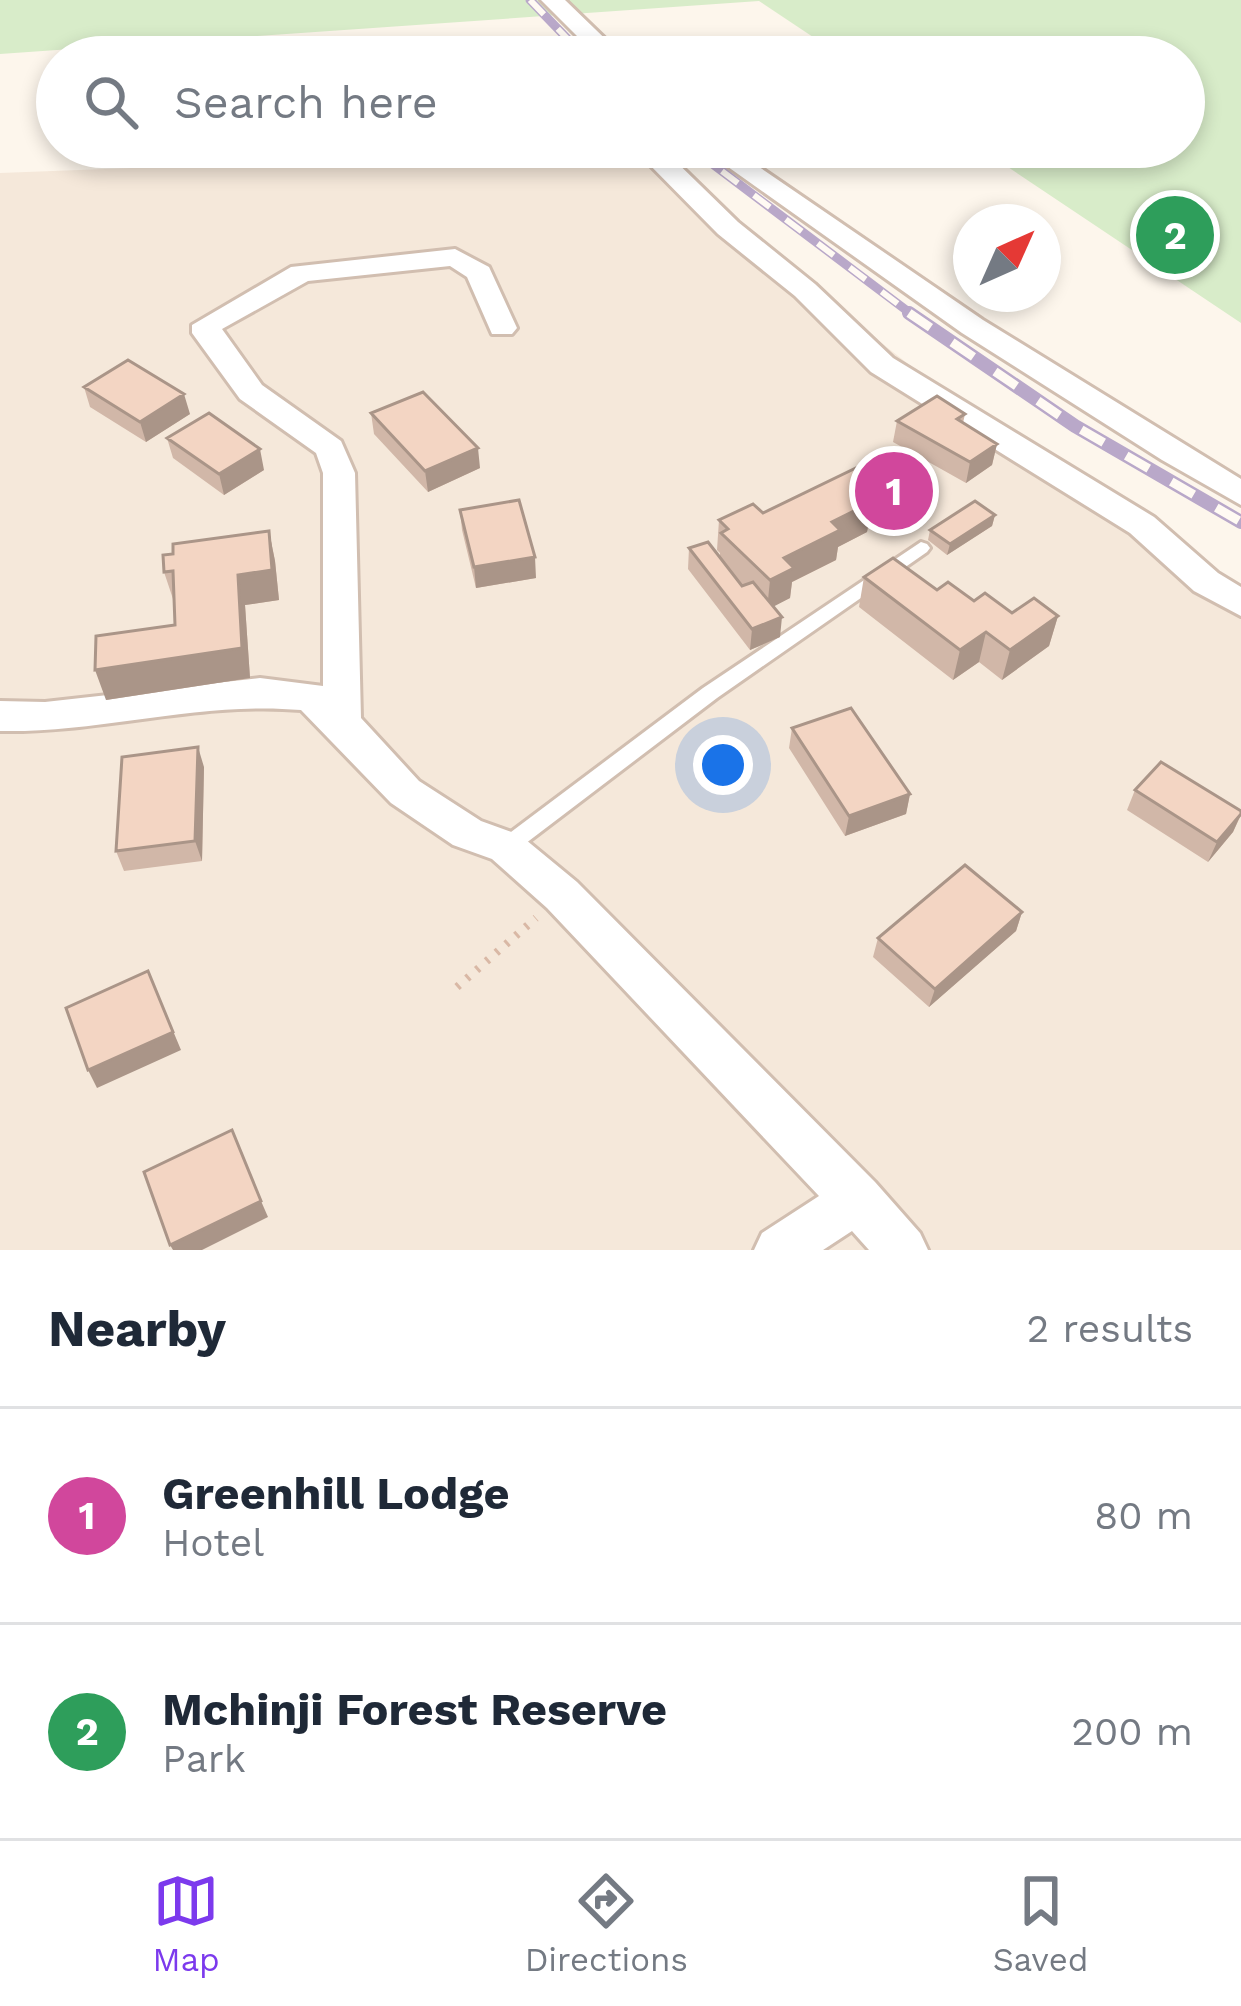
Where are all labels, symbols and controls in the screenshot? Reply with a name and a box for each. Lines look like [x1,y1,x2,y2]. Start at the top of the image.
search box [36,36,1205,168]
icon: search [78,69,144,135]
text: Search here [174,76,438,129]
pin: 2 [1136,190,1214,280]
north arrow [953,204,1061,312]
pin: 1 [855,446,933,536]
your location [693,735,753,795]
text: Nearby [48,1299,226,1358]
text: 2 results [1027,1306,1193,1351]
text: Greenhill Lodge [162,1467,510,1520]
text: 1 [79,1493,95,1538]
text: 80 m [1094,1493,1193,1538]
text: Hotel [162,1520,264,1565]
text: Mchinji Forest Reserve [162,1683,667,1736]
text: 2 [75,1709,99,1754]
text: 200 m [1071,1709,1193,1754]
text: Park [162,1736,246,1781]
tab: Map [152,1868,220,1979]
tab: Directions [525,1868,688,1979]
tab: Saved [993,1868,1089,1979]

